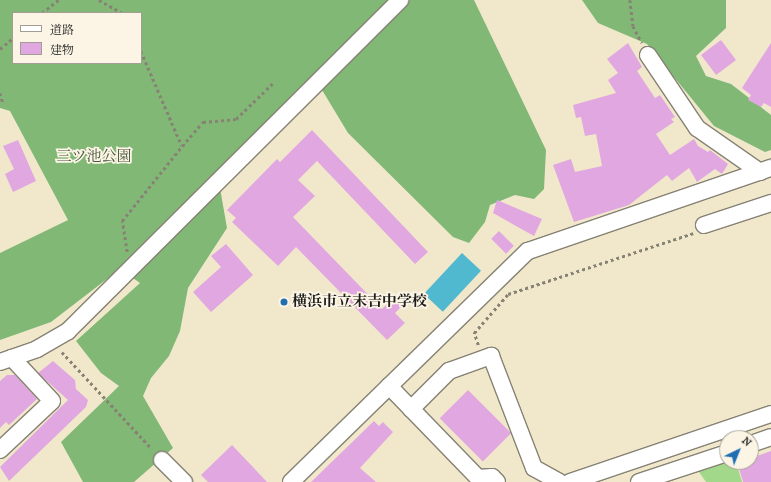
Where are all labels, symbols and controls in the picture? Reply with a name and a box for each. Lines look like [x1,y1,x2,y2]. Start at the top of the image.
legend [12,12,142,64]
text: 道路 [50,23,74,37]
text: 建物 [50,43,74,57]
park label: 三ツ池公園 [57,148,131,166]
place label: 横浜市立末吉中学校 [292,293,427,311]
marker: 横浜市立末吉中学校 [279,297,289,307]
north arrow [719,430,759,470]
text: N [739,434,754,449]

